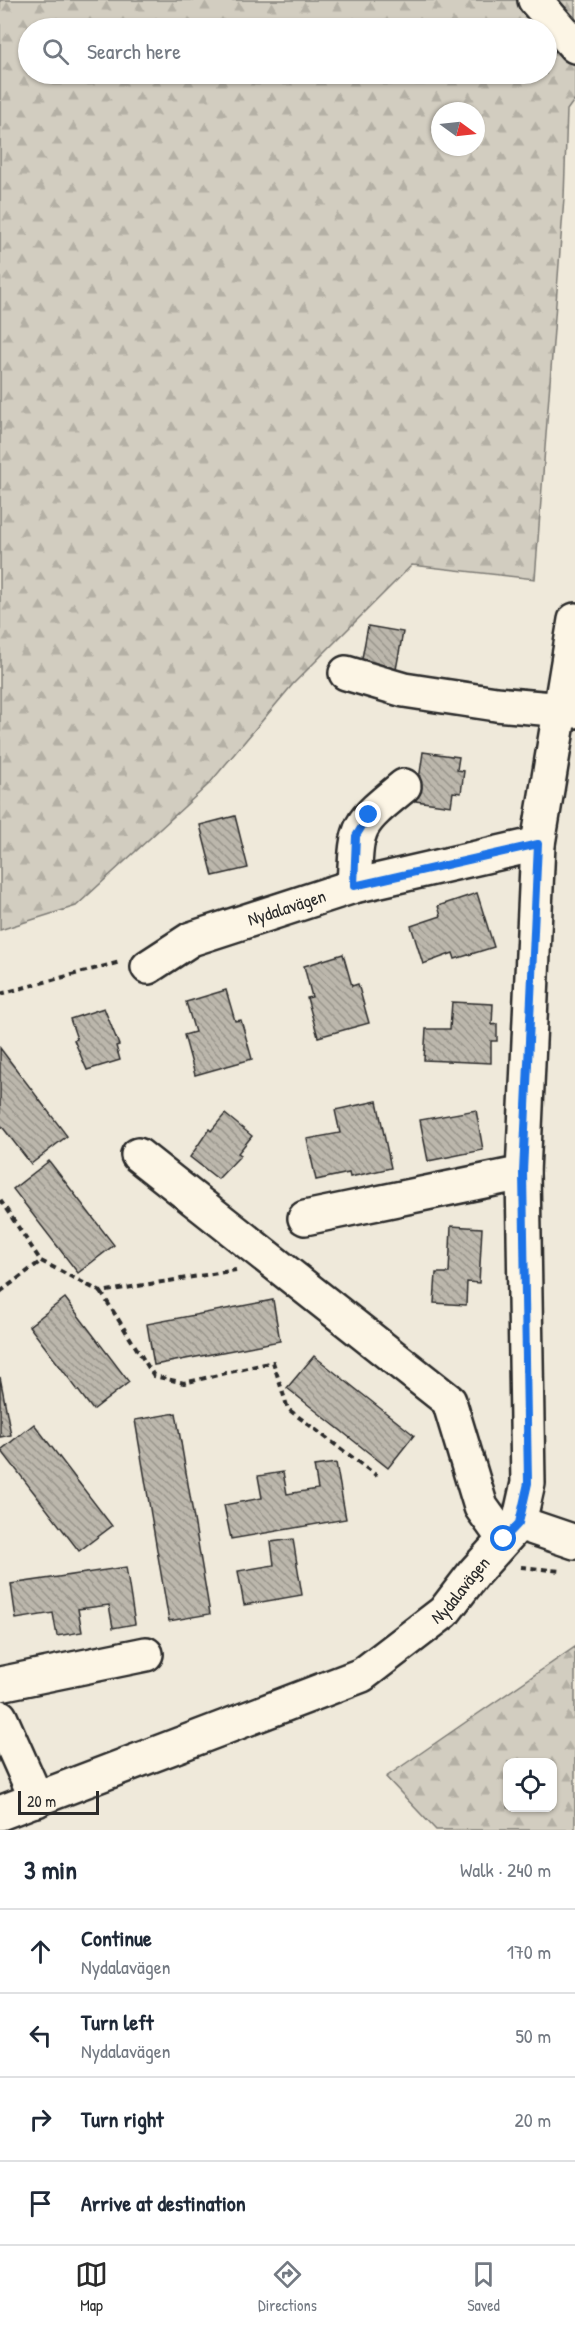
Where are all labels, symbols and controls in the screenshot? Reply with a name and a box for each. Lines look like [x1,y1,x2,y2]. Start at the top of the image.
search box [18,18,557,84]
icon: search [39,35,72,68]
text: Search here [87,36,181,66]
north arrow [431,102,485,156]
route end [355,801,381,827]
street label: Nydalavägen [244,883,329,932]
route start [490,1525,516,1551]
street label: Nydalavägen [426,1551,495,1630]
map controls [503,1758,557,1812]
button: locate [503,1758,557,1812]
scale bar [18,1788,99,1816]
text: 20 m [27,1790,56,1812]
text: 3 min [24,1852,77,1887]
text: Walk · 240 m [460,1856,551,1883]
text: Continue [81,1923,152,1953]
icon: ahead [24,1935,57,1968]
text: 170 m [507,1938,551,1965]
text: Nydalavägen [81,1953,171,1980]
text: Turn left [81,2007,154,2037]
icon: left [24,2019,57,2052]
text: 50 m [515,2022,551,2049]
text: Nydalavägen [81,2037,171,2064]
icon: right [24,2103,57,2136]
text: Turn right [81,2104,164,2134]
text: 20 m [514,2106,551,2133]
icon: arrive [24,2187,57,2220]
text: Arrive at destination [81,2188,246,2218]
tab: Map [75,2258,108,2316]
tab: Directions [258,2258,317,2316]
tab: Saved [467,2258,500,2316]

